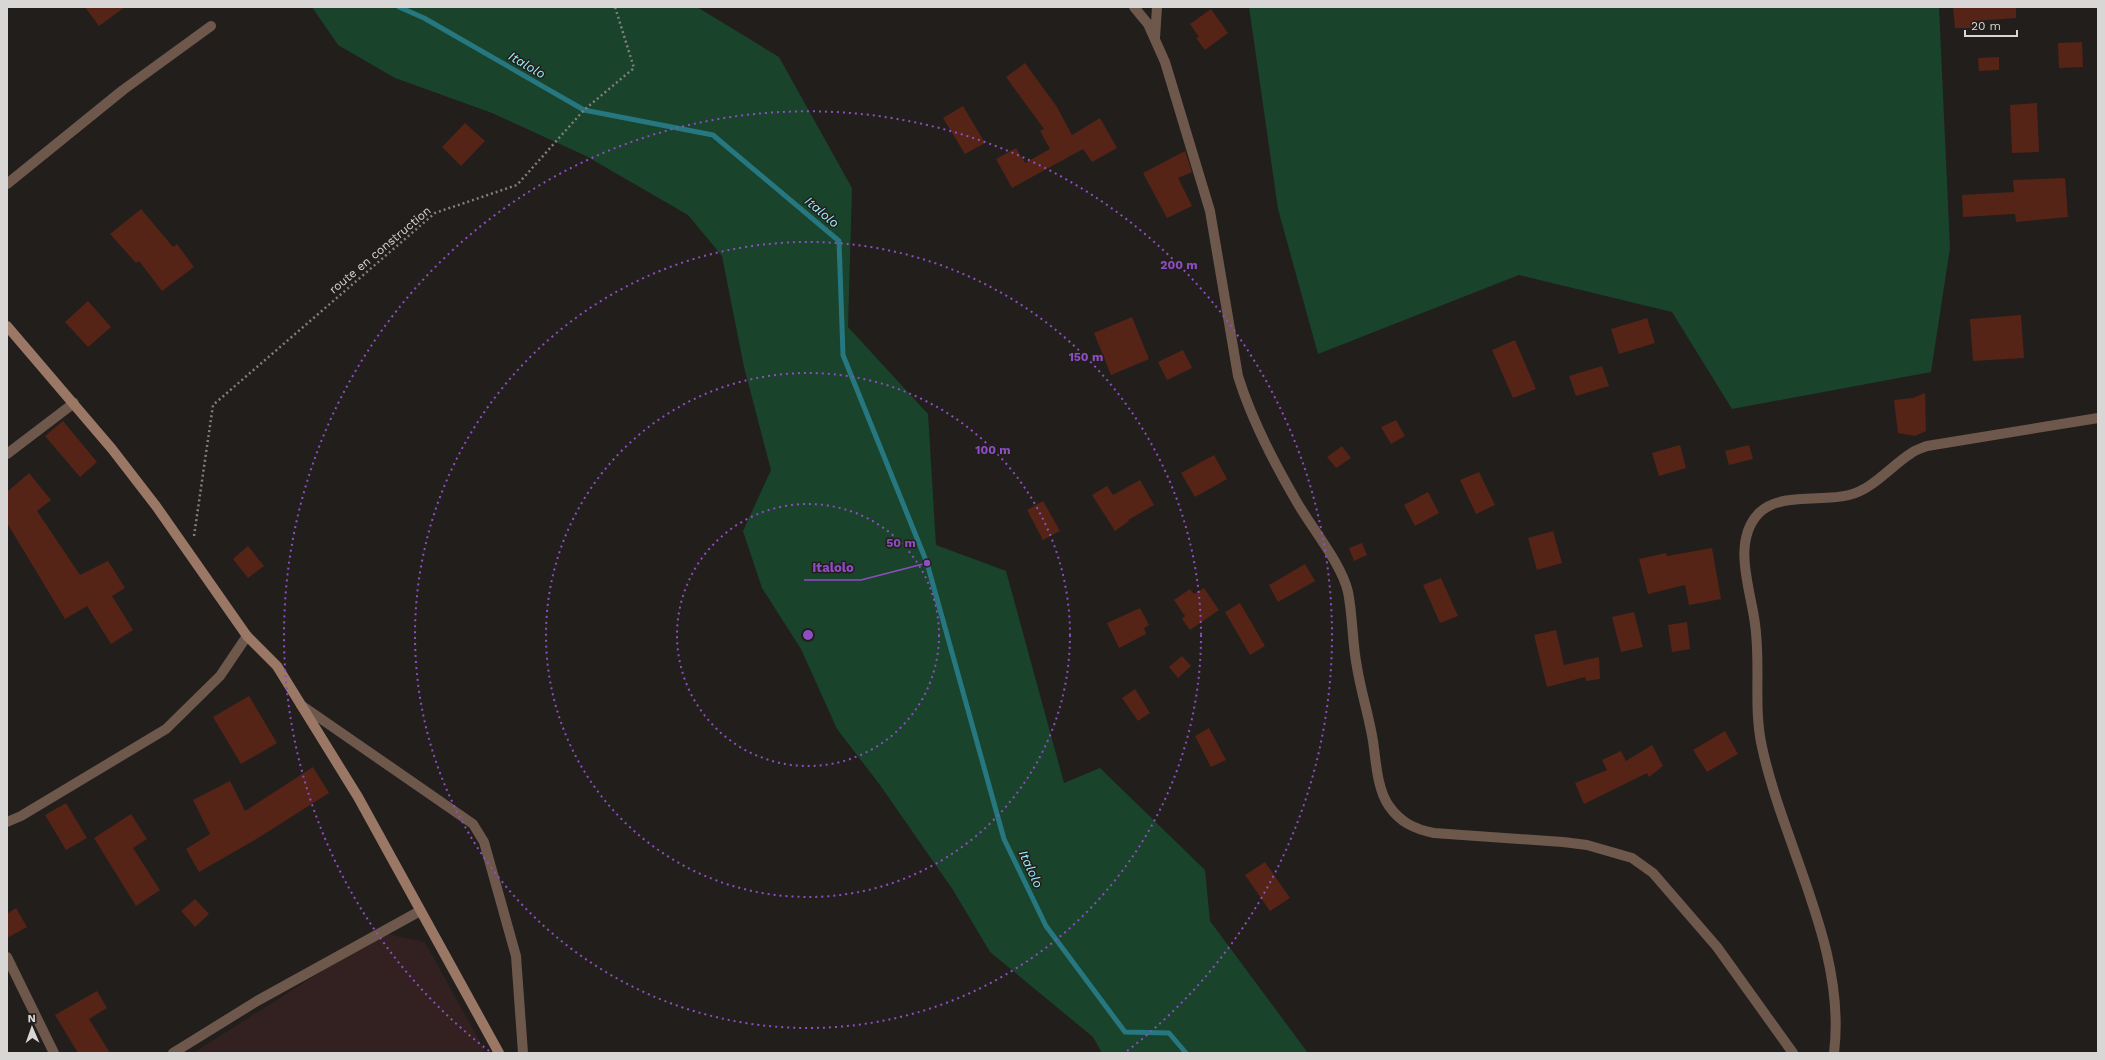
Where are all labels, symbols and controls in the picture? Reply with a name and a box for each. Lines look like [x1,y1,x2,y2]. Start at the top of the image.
scale bar [1965,12,2017,38]
text: 20 m [1971,19,2001,33]
water label: Italolo [506,48,548,82]
water label: Italolo [802,193,842,231]
street label: route en construction [326,203,434,297]
text: 200 m [1160,258,1198,272]
text: 150 m [1069,350,1103,364]
text: 100 m [975,443,1011,457]
text: 50 m [886,536,916,550]
callout: Italolo [804,555,861,580]
text: Italolo [812,560,854,575]
centre of rings [801,628,815,642]
water label: Italolo [1016,848,1046,890]
north arrow [12,1008,52,1048]
text: N [27,1012,36,1025]

